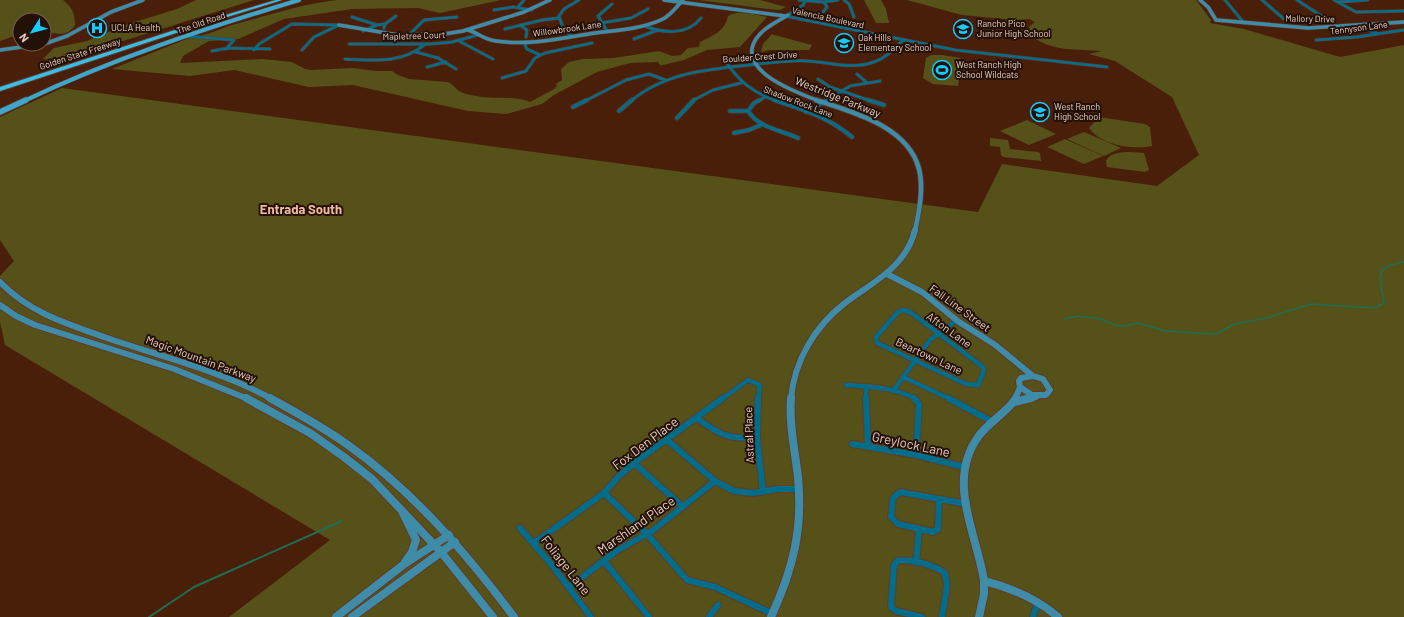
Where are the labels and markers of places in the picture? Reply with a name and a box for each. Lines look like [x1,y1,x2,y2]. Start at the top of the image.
hospital icon: UCLA Health [86,17,108,39]
school or university icon: Rancho Pico Junior High School [952,18,974,40]
place label: Rancho Pico Junior High School [977,18,1050,39]
place label: UCLA Health [111,22,161,33]
school or university icon: Oak Hills Elementary School [833,32,855,54]
place label: Oak Hills Elementary School [858,32,931,53]
sports icon: West Ranch High School Wildcats [931,59,953,81]
place label: West Ranch High School Wildcats [956,59,1022,80]
school or university icon: West Ranch High School [1029,101,1051,123]
place label: West Ranch High School [1054,101,1100,122]

